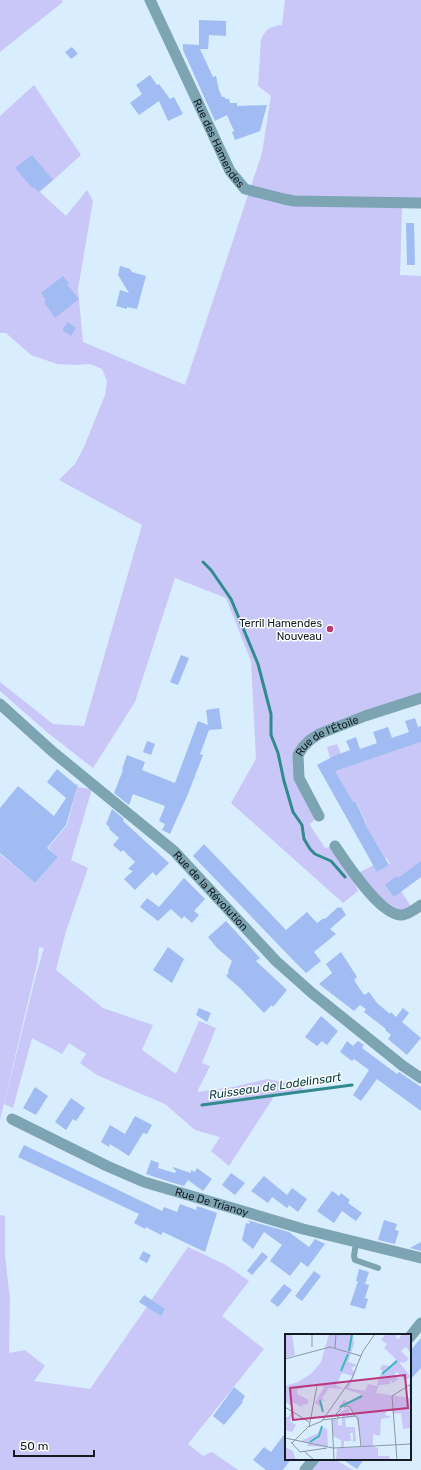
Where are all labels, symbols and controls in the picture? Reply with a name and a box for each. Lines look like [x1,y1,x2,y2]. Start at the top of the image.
street label: Rue des Hamendes [190,97,247,191]
place label: Terril Hamendes Nouveau [239,617,322,643]
marker: Terril Hamendes Nouveau [325,624,335,634]
street label: Rue de l'Étoile [293,713,361,759]
street label: Rue de la Révolution [170,848,251,934]
water label: Ruisseau de Lodelinsart [208,1070,343,1102]
street label: Rue De Trianoy [173,1185,250,1220]
inset map [285,1334,411,1460]
scale bar [14,1432,94,1458]
text: 50 m [20,1439,48,1453]

